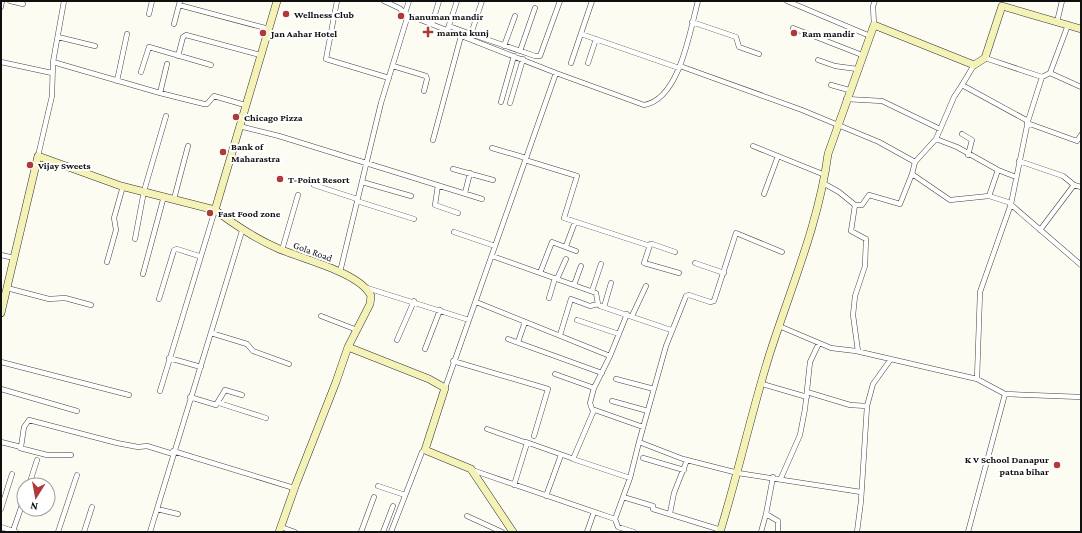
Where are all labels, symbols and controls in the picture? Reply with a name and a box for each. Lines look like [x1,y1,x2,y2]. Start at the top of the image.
marker: Wellness Club [281,9,291,19]
place label: Wellness Club [293,9,355,20]
marker: hanuman mandir [396,11,406,21]
place label: hanuman mandir [409,11,484,22]
marker: mamta kunj [422,26,434,38]
place label: mamta kunj [437,27,489,39]
marker: Jan Aahar Hotel [258,28,268,38]
place label: Jan Aahar Hotel [270,28,337,39]
marker: Ram mandir [789,28,799,38]
place label: Ram mandir [802,28,855,39]
marker: Chicago Pizza [231,112,241,122]
place label: Chicago Pizza [244,112,303,123]
place label: Bank of Maharastra [231,141,280,164]
marker: Bank of Maharastra [218,147,228,157]
marker: Vijay Sweets [25,160,35,170]
place label: Vijay Sweets [37,160,91,172]
marker: T-Point Resort [275,174,285,184]
place label: T-Point Resort [288,174,350,185]
marker: Fast Food zone [205,208,215,218]
place label: Fast Food zone [218,208,281,219]
street label: Gola Road [292,239,335,264]
place label: K V School Danapur patna bihar [965,454,1049,477]
marker: K V School Danapur patna bihar [1052,460,1062,470]
north arrow [16,477,56,517]
text: N [29,500,39,513]

